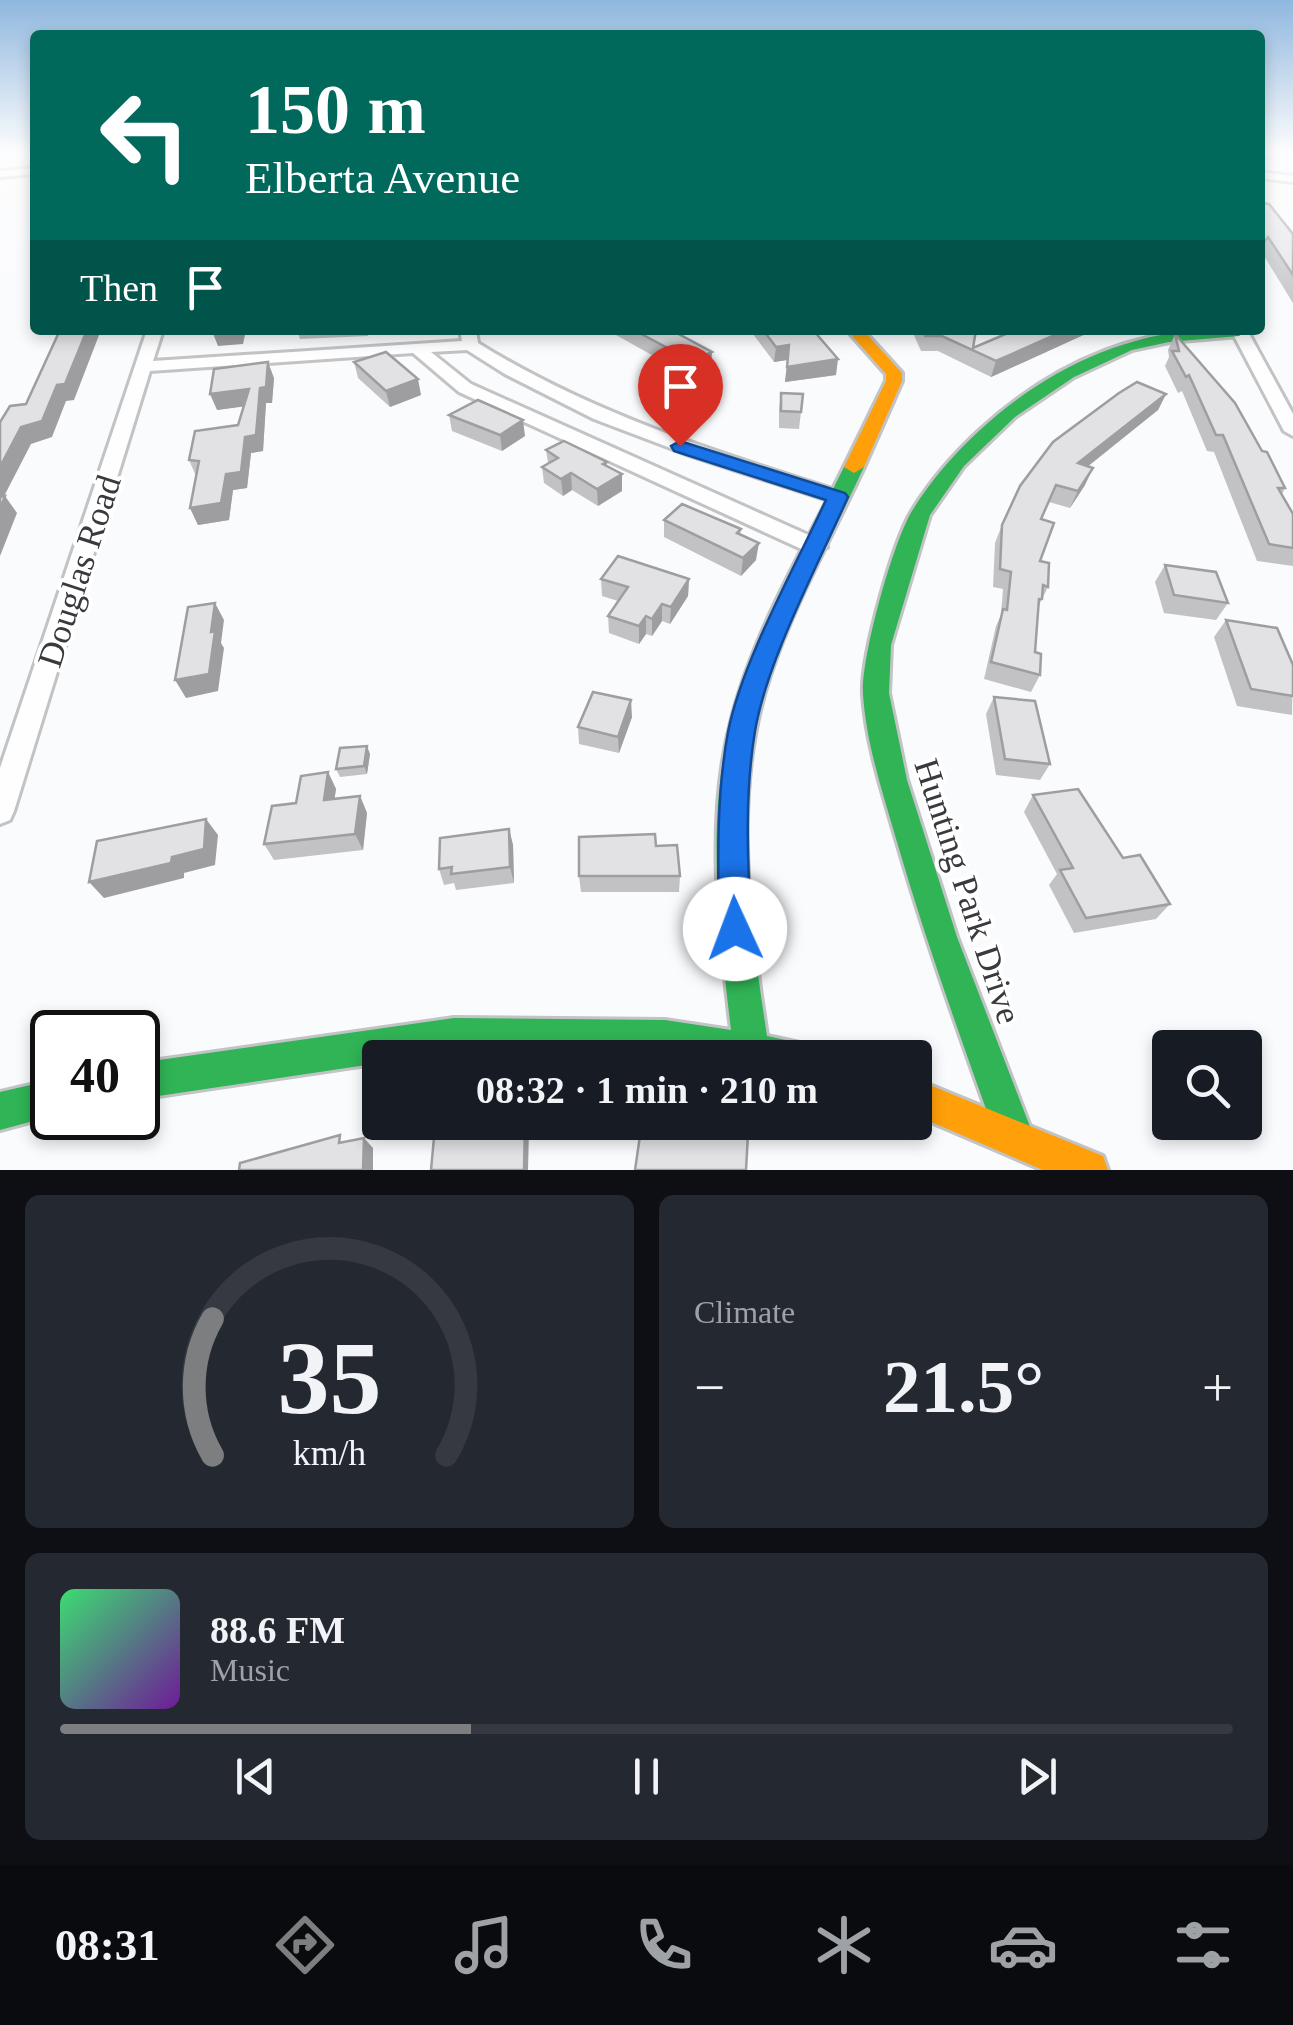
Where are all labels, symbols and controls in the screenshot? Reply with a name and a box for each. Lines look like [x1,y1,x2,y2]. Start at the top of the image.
icon: left [80,70,210,200]
text: 150 m [245,71,426,148]
text: Elberta Avenue [245,153,520,203]
icon: arrive [178,260,233,315]
text: Then [80,267,158,309]
pin [638,344,723,447]
icon: arrive [653,359,708,414]
street label: Douglas Road [30,470,129,672]
street label: Hunting Park Drive [906,754,1029,1028]
position arrow [683,877,787,981]
speed limit sign: 40 [30,1010,160,1140]
map controls [1152,1030,1262,1140]
button: search [1152,1030,1262,1140]
text: 08:32 · 1 min · 210 m [476,1069,818,1111]
text: Climate [694,1294,795,1330]
text: 35 [278,1320,382,1435]
text: 21.5° [883,1345,1044,1428]
text: − [694,1357,725,1418]
text: + [1202,1357,1233,1418]
text: km/h [293,1433,366,1473]
text: 88.6 FM [210,1609,345,1651]
text: Music [210,1652,290,1688]
icon: previous [228,1749,283,1804]
icon: pause [619,1749,674,1804]
icon: next [1010,1749,1065,1804]
icon: directions [270,1910,340,1980]
icon: music [449,1910,519,1980]
icon: phone [629,1910,699,1980]
icon: climate [809,1910,879,1980]
icon: car [988,1910,1058,1980]
icon: filters [1168,1910,1238,1980]
text: 08:31 [55,1920,160,1970]

